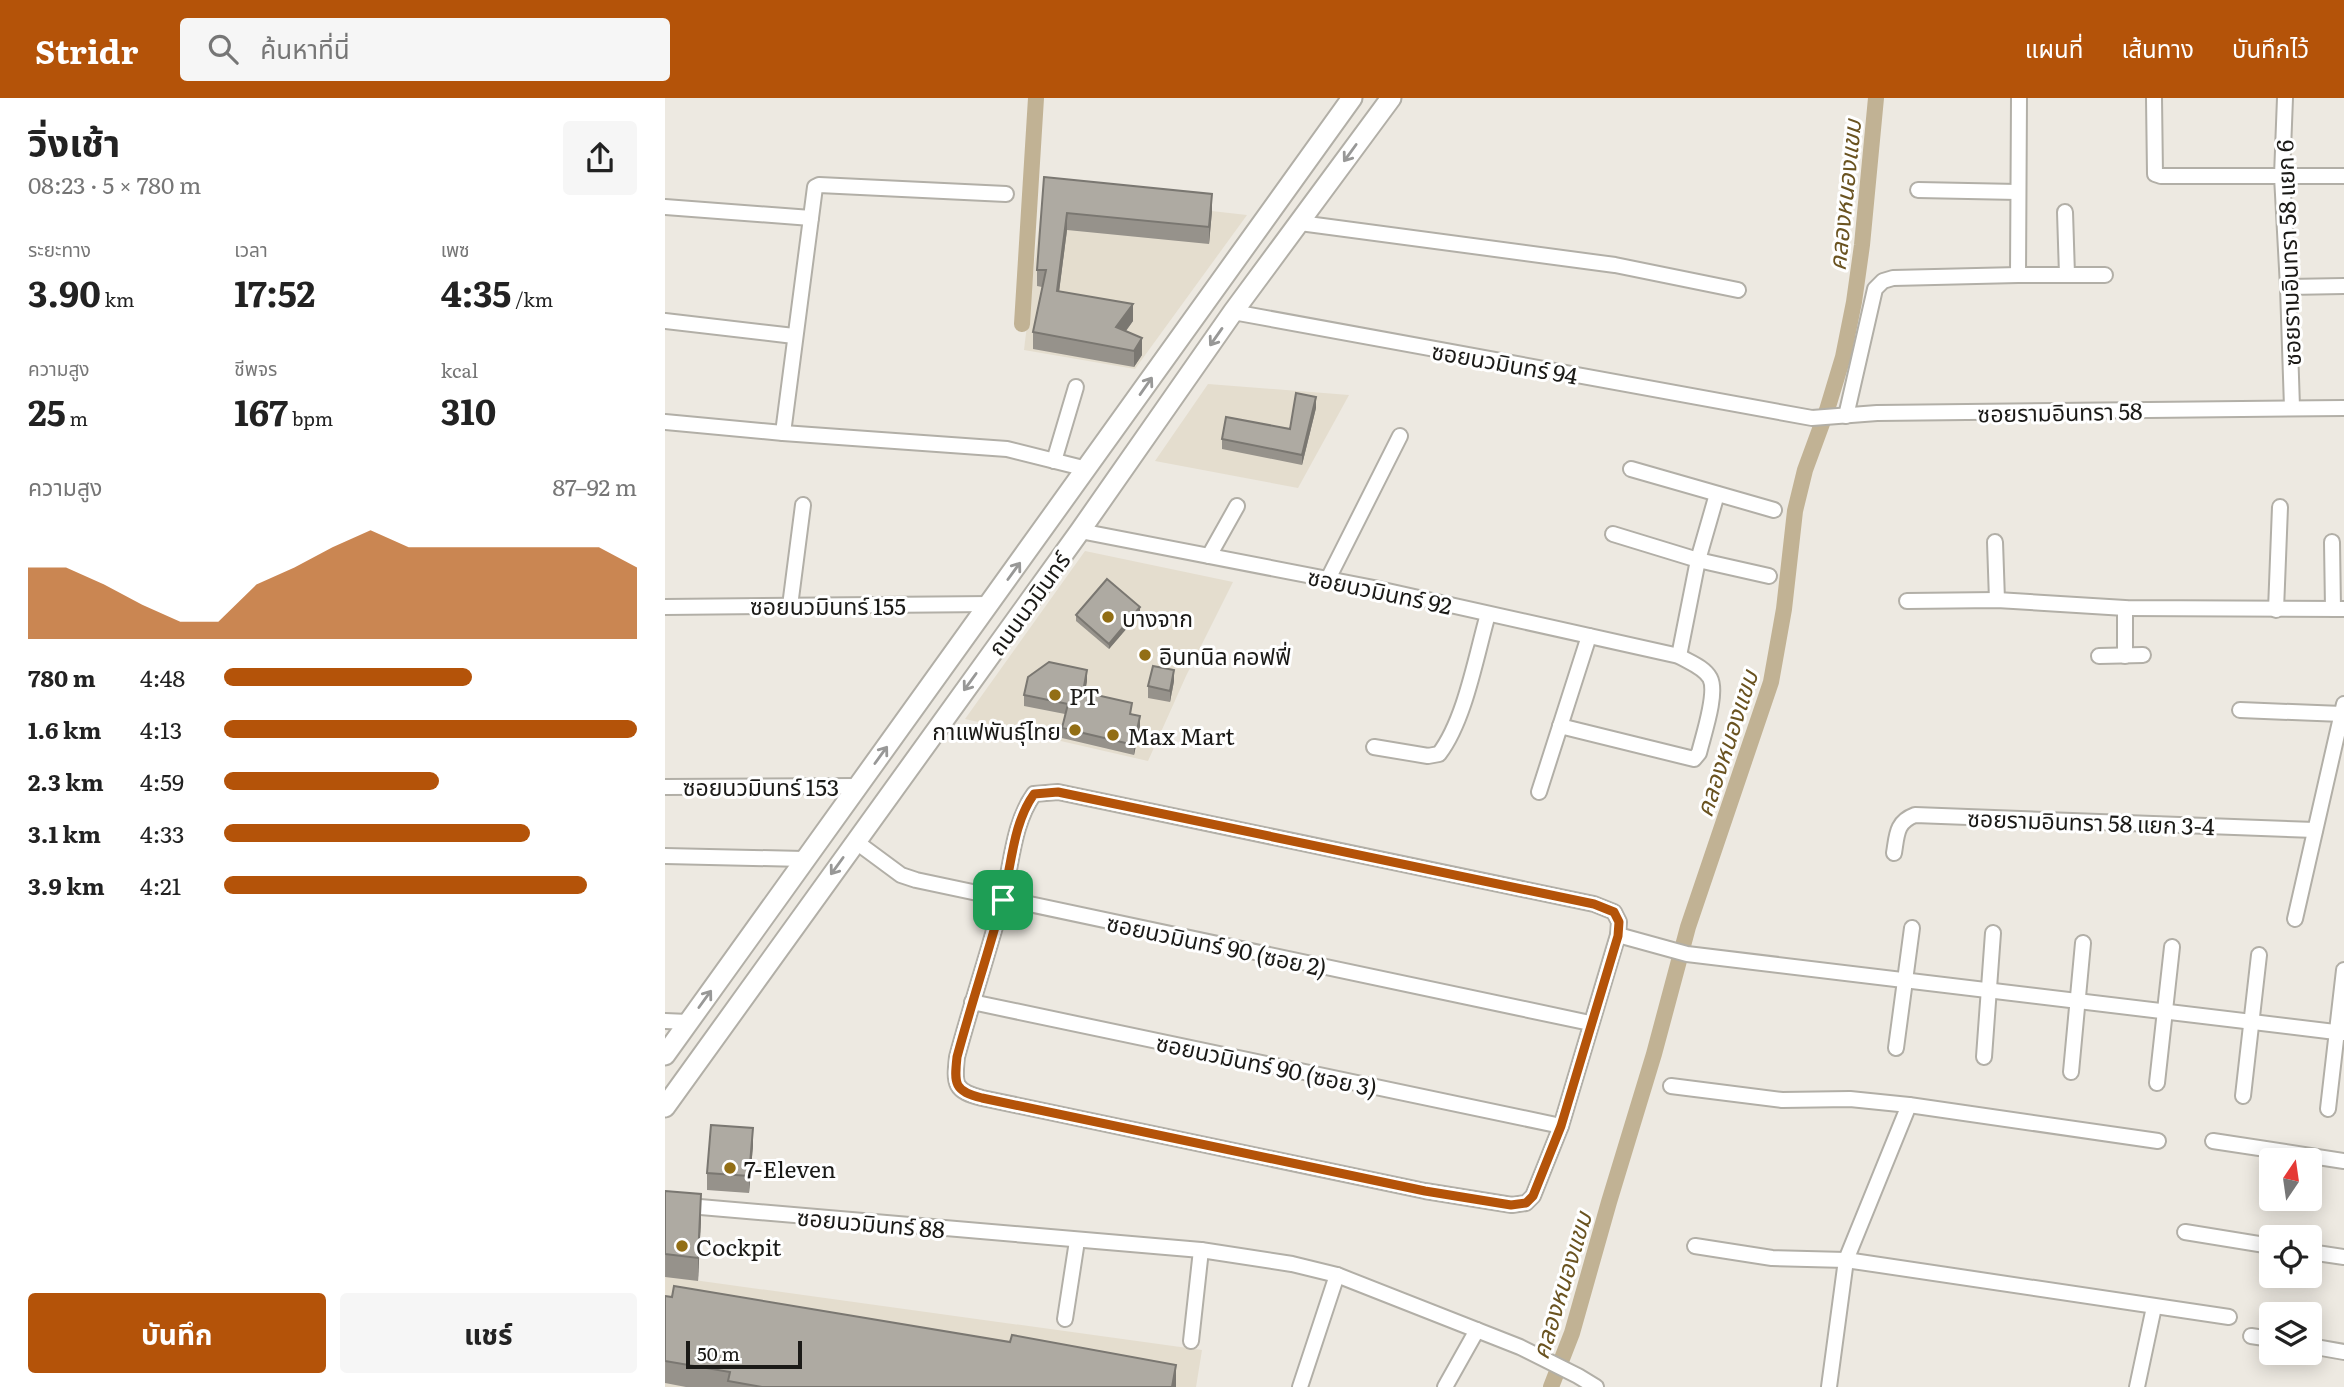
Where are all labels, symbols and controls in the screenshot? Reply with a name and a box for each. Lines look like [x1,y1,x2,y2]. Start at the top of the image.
search box [180,18,670,81]
text: Stridr [35,25,138,74]
text: ค้นหาที่นี่ [260,28,350,67]
icon: search [204,30,242,68]
text: แผนที่ [2025,30,2083,65]
text: เส้นทาง [2121,30,2194,65]
text: บันทึกไว้ [2232,30,2309,65]
text: วิ่งเช้า [28,112,120,169]
water label: คลองหนองแขม [1818,115,1869,272]
button: share [563,121,637,195]
street label: ซอยรามอินทรา 58 แยก 6 [2266,139,2308,367]
one-way arrow [1343,143,1358,162]
text: 08:23 · 5 × 780 m [28,167,201,201]
text: ระยะทาง [28,235,91,263]
text: เวลา [234,235,268,263]
text: เพซ [441,235,470,263]
text: 3.90 [28,266,101,318]
text: 17:52 [234,266,315,318]
text: 4:35 [441,266,511,318]
text: km [101,285,134,313]
text: /km [511,285,553,313]
one-way arrow [1209,327,1223,346]
street label: ซอยนวมินทร์ 94 [1429,332,1581,392]
text: ความสูง [28,354,89,382]
text: ชีพจร [234,354,277,382]
text: kcal [441,356,478,384]
one-way arrow [1139,377,1153,396]
text: 310 [441,384,496,436]
text: 25 [28,385,66,437]
text: 167 [234,385,288,437]
street label: ซอยรามอินทรา 58 [1977,393,2143,429]
text: m [66,404,88,432]
text: bpm [288,404,333,432]
text: ความสูง [28,469,102,503]
text: 87–92 m [553,469,637,503]
street label: ถนนนวมินทร์ [979,543,1078,662]
street label: ซอยนวมินทร์ 92 [1305,558,1455,622]
one-way arrow [1007,562,1021,581]
street label: ซอยนวมินทร์ 155 [750,588,906,622]
place label: บางจาก [1122,600,1193,634]
marker: บางจาก [1100,609,1116,625]
place label: อินทนิล คอฟฟี่ [1159,638,1291,672]
marker: อินทนิล คอฟฟี่ [1137,647,1153,663]
text: 780 m [28,660,96,694]
text: 4:48 [140,660,185,694]
water label: คลองหนองแขม [1685,663,1766,821]
one-way arrow [963,672,978,691]
place label: PT [1069,678,1100,712]
marker: PT [1047,687,1063,703]
text: 1.6 km [28,712,101,746]
text: 4:13 [140,712,182,746]
place label: กาแฟพันธุ์ไทย [932,713,1061,747]
place label: Max Mart [1127,718,1235,752]
marker: กาแฟพันธุ์ไทย [1067,722,1083,738]
marker: Max Mart [1105,727,1121,743]
one-way arrow [873,746,888,765]
text: 2.3 km [28,764,104,798]
text: 4:59 [140,764,184,798]
street label: ซอยนวมินทร์ 153 [683,769,839,803]
street label: ซอยรามอินทรา 58 แยก 3-4 [1967,800,2216,842]
text: 3.1 km [28,816,101,850]
text: 4:33 [140,816,184,850]
one-way arrow [830,856,844,875]
text: 3.9 km [28,868,105,902]
text: 4:21 [140,868,181,902]
pin [973,870,1033,930]
icon: arrive [984,881,1022,919]
street label: ซอยนวมินทร์ 90 (ซอย 2) [1104,904,1330,984]
one-way arrow [697,990,712,1009]
street label: ซอยนวมินทร์ 90 (ซอย 3) [1153,1024,1381,1104]
north arrow [2259,1148,2322,1211]
map controls [2259,1148,2322,1365]
place label: 7-Eleven [744,1151,836,1185]
marker: 7-Eleven [722,1160,738,1176]
street label: ซอยนวมินทร์ 88 [796,1199,946,1245]
water label: คลองหนองแขม [1521,1205,1600,1363]
button: locate [2259,1225,2322,1288]
place label: Cockpit [696,1229,782,1263]
marker: Cockpit [674,1238,690,1254]
button: บันทึก [28,1293,326,1373]
button: แชร์ [340,1293,637,1373]
button: layers [2259,1302,2322,1365]
scale bar [686,1338,801,1370]
text: 50 m [697,1339,740,1367]

